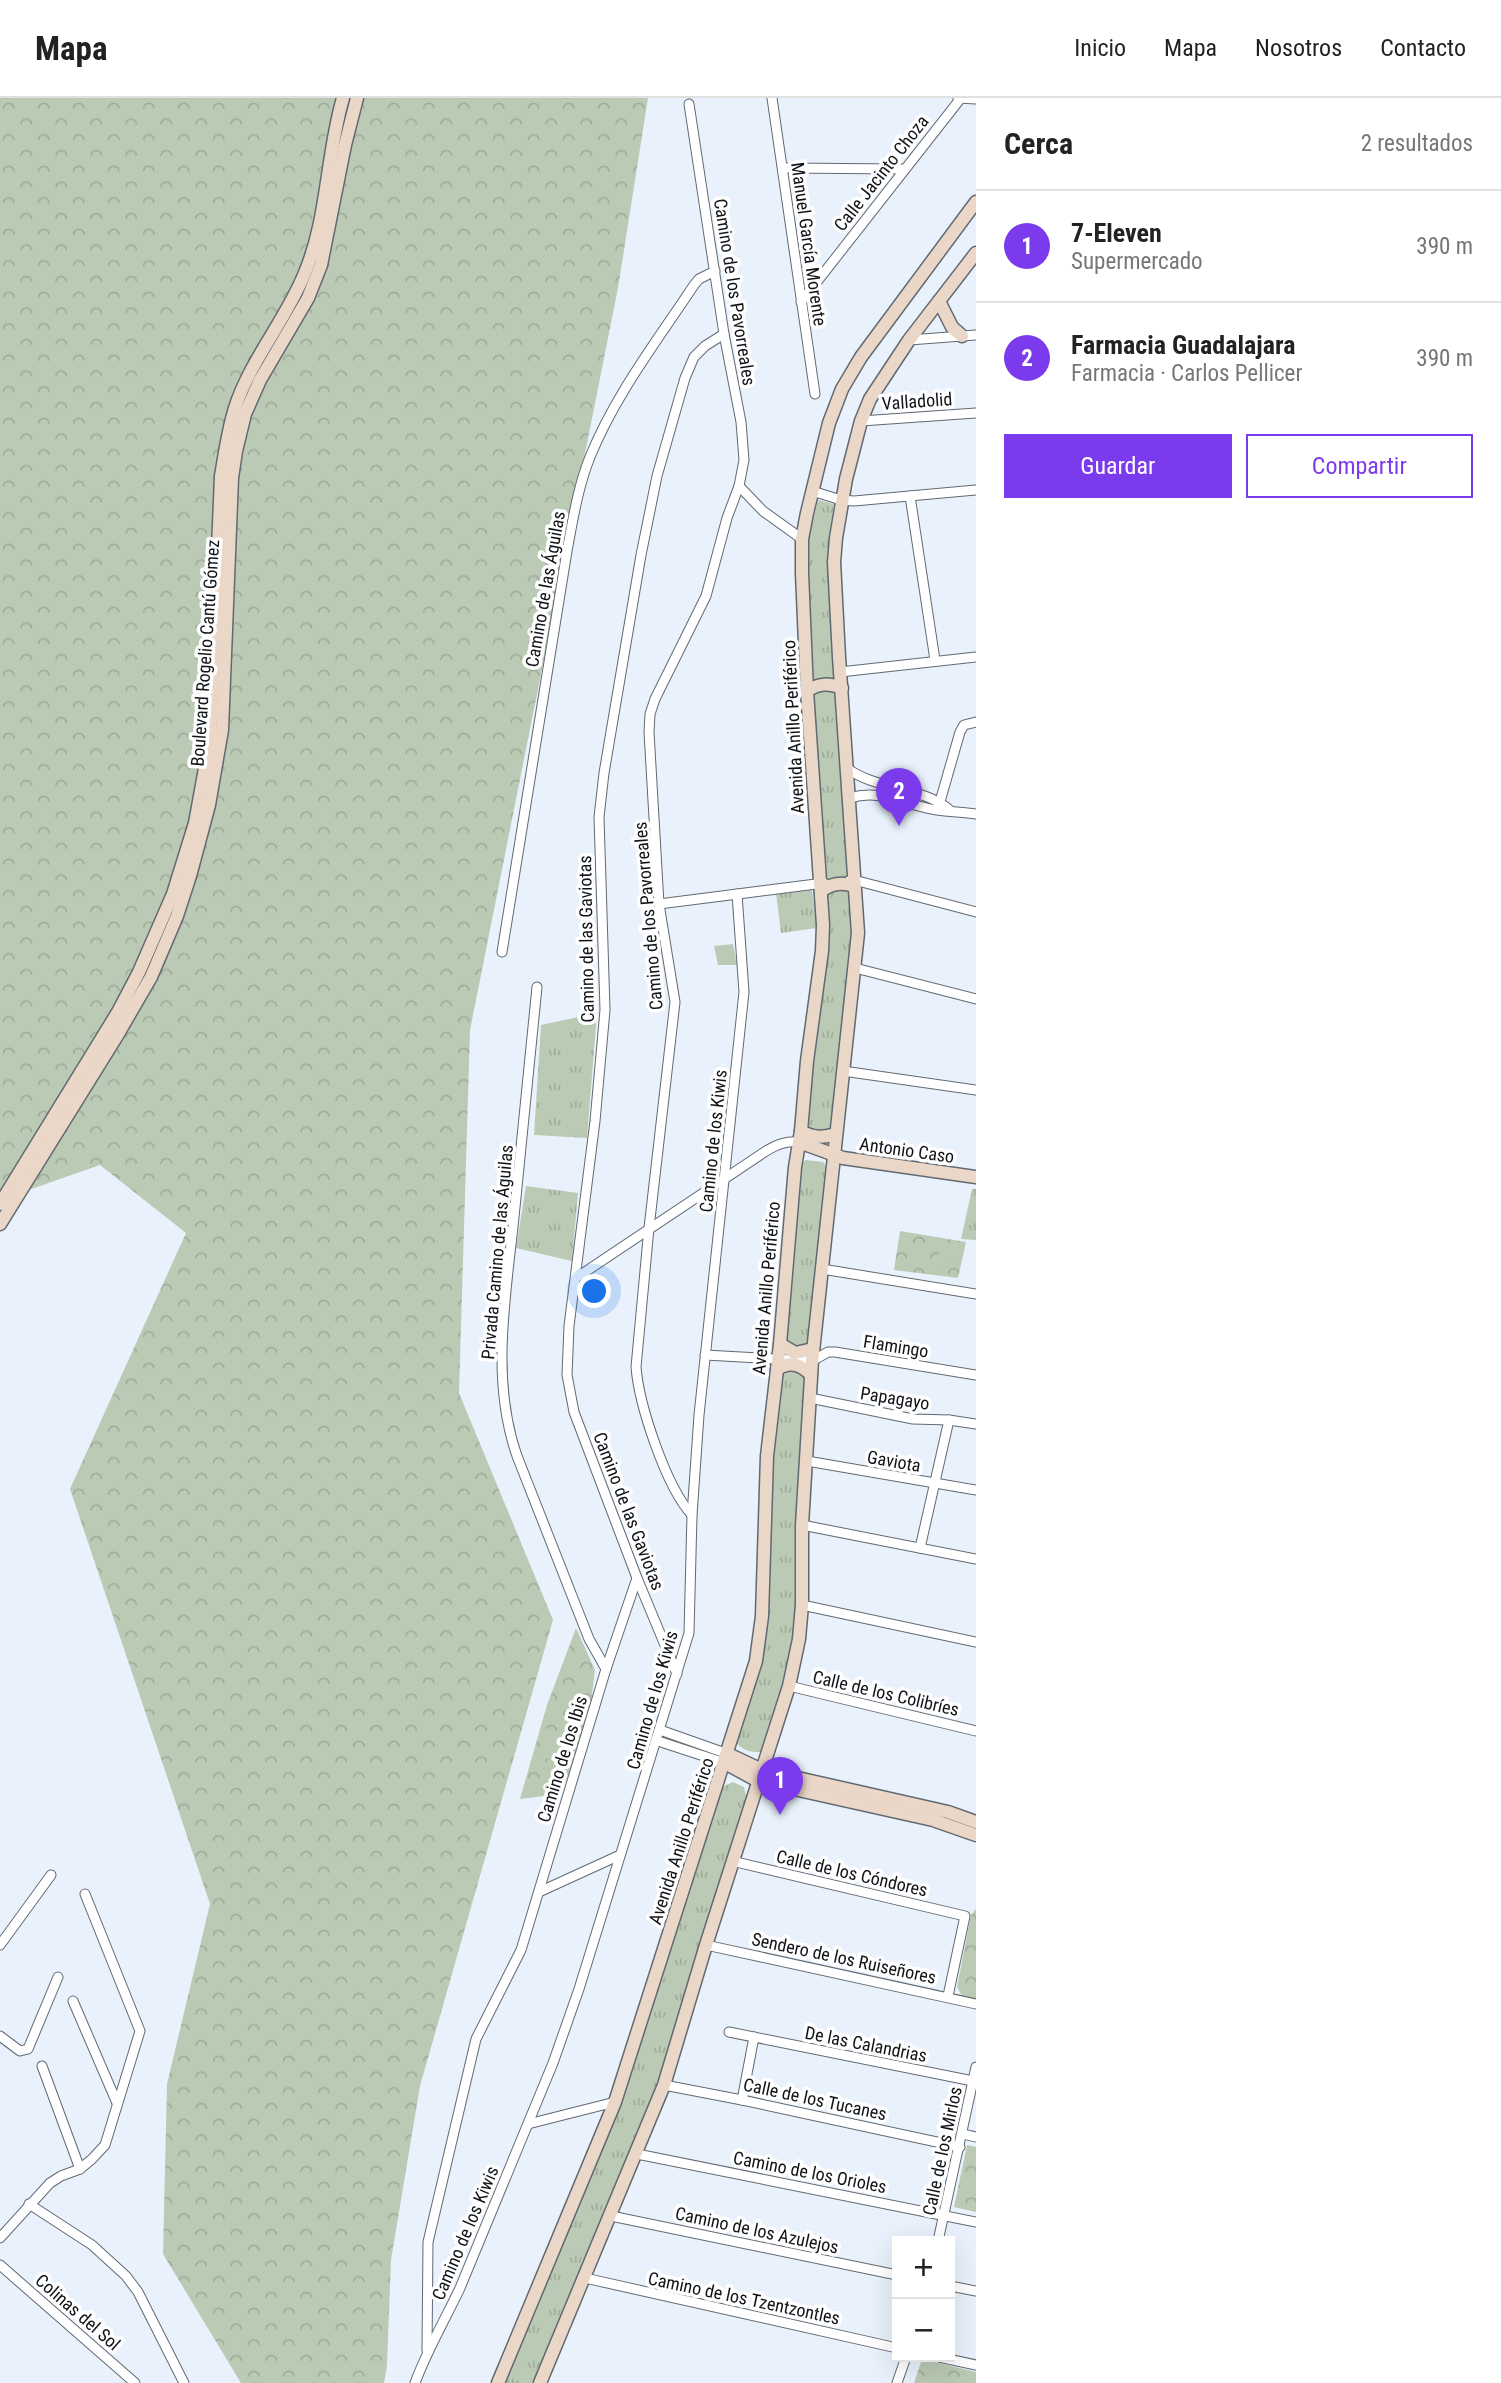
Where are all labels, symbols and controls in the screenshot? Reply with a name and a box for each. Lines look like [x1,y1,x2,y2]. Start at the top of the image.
text: Mapa [35,29,107,68]
text: Inicio [1074,34,1126,62]
text: Mapa [1164,34,1217,62]
text: Nosotros [1255,34,1342,62]
text: Contacto [1380,34,1466,62]
street label: Calle Jacinto Choza [829,111,933,235]
text: Cerca [1004,126,1073,161]
text: 2 resultados [1361,130,1473,157]
street label: Manuel García Morente [787,161,831,327]
street label: Camino de los Pavorreales [710,197,760,387]
text: 7-Eleven [1071,218,1162,248]
text: 1 [1021,233,1033,260]
text: 390 m [1416,233,1473,260]
text: Supermercado [1071,248,1203,275]
text: Farmacia Guadalajara [1071,330,1295,360]
text: 2 [1021,345,1033,372]
text: 390 m [1416,345,1473,372]
text: Farmacia · Carlos Pellicer [1071,360,1302,387]
street label: Valladolid [881,388,953,414]
button: Guardar [1004,434,1232,498]
button: Compartir [1246,434,1473,498]
street label: Camino de las Águilas [521,509,569,669]
street label: Boulevard Rogelio Cantú Gómez [187,539,223,767]
street label: Avenida Anillo Periférico [778,640,808,814]
pin: 2 [876,768,922,826]
street label: Camino de los Pavorreales [629,821,667,1011]
street label: Camino de las Gaviotas [574,855,598,1023]
street label: Camino de los Kiwis [695,1069,731,1213]
street label: Antonio Caso [858,1133,956,1167]
street label: Privada Camino de las Águilas [477,1144,517,1360]
street label: Avenida Anillo Periférico [748,1200,784,1376]
your location [577,1274,611,1308]
street label: Flamingo [862,1330,930,1362]
street label: Papagayo [859,1382,931,1414]
street label: Camino de las Gaviotas [589,1429,669,1593]
street label: Gaviota [866,1446,922,1476]
street label: Camino de los Kiwis [622,1628,682,1772]
street label: Calle de los Colibríes [811,1666,961,1720]
street label: Camino de los Ibis [533,1693,591,1825]
street label: Avenida Anillo Periférico [644,1755,718,1927]
pin: 1 [757,1757,803,1815]
street label: Calle de los Cóndores [774,1845,930,1901]
street label: Sendero de los Ruiseñores [750,1928,938,1988]
street label: De las Calandrias [803,2022,929,2066]
street label: Calle de los Tucanes [741,2074,889,2124]
street label: Calle de los Mirlos [918,2085,966,2217]
street label: Camino de los Orioles [732,2147,888,2197]
street label: Camino de los Kiwis [427,2163,503,2303]
street label: Camino de los Azulejos [673,2202,841,2258]
map controls [892,2236,955,2362]
button: + [892,2236,955,2299]
street label: Camino de los Tzentzontles [646,2267,842,2329]
street label: Colinas del Sol [31,2270,125,2354]
button: − [892,2299,955,2362]

